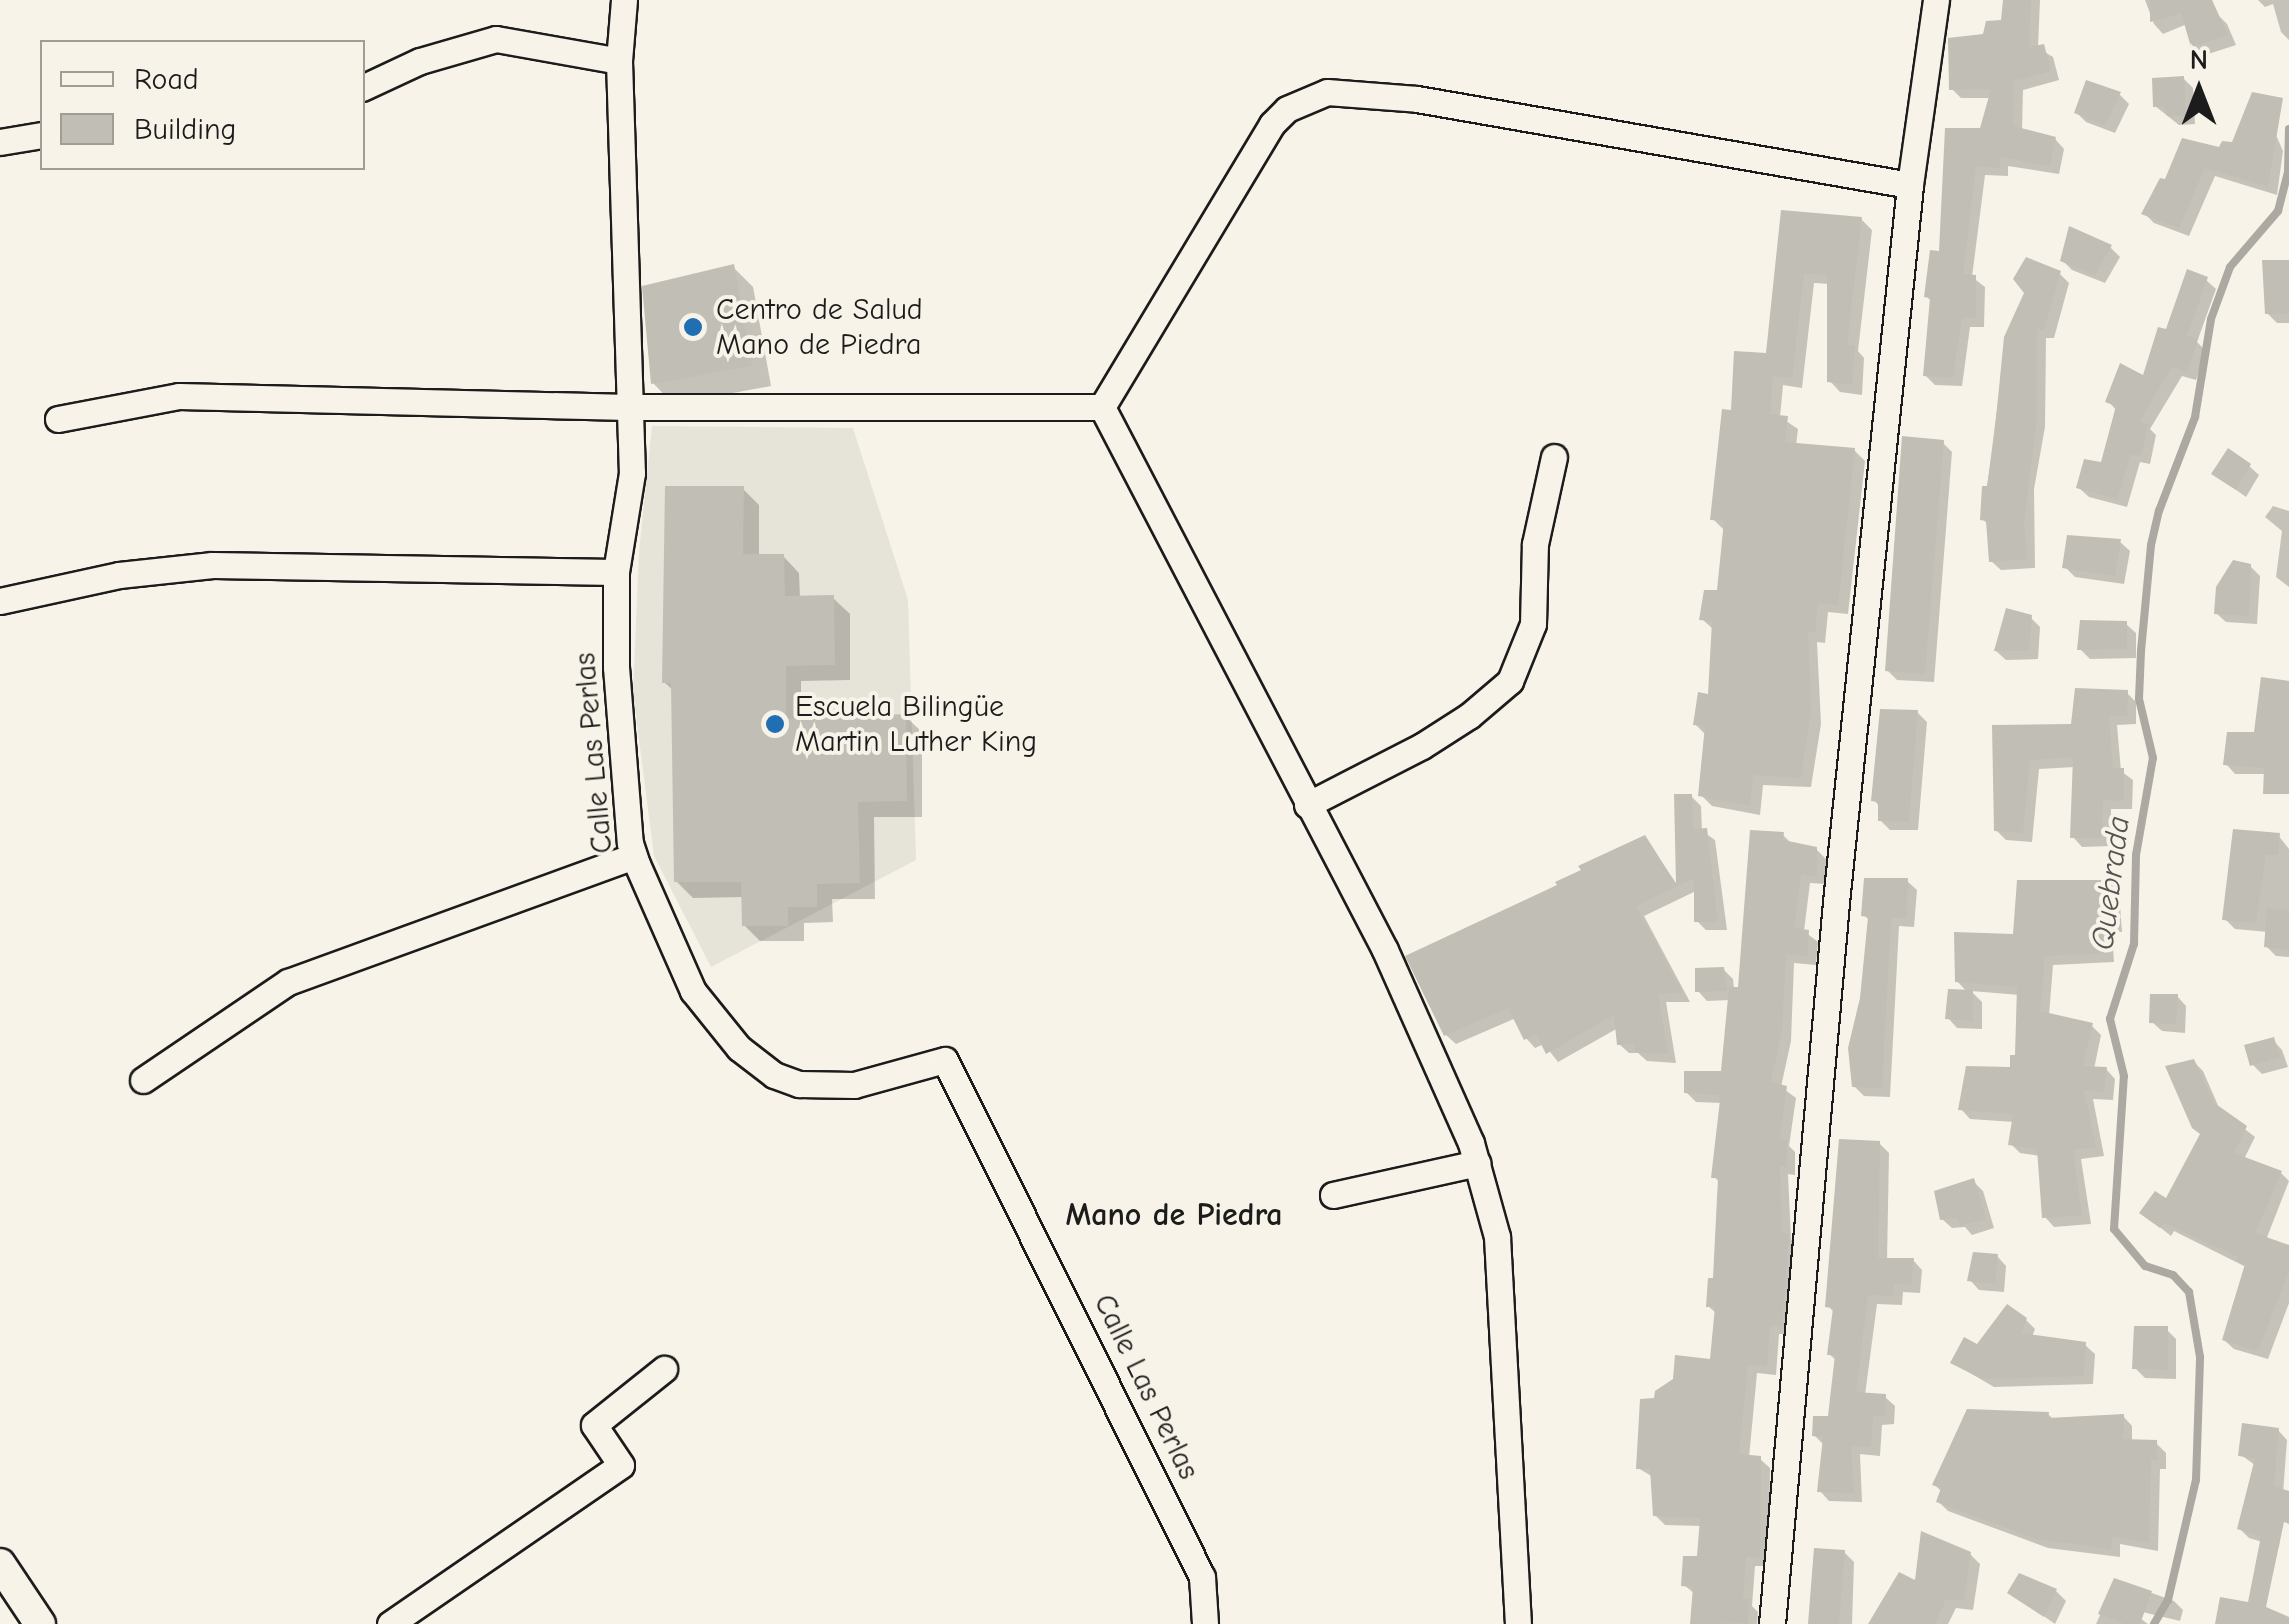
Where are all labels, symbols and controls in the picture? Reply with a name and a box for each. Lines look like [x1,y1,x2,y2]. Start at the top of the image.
legend [40,40,365,170]
north arrow [2149,40,2249,140]
text: N [2190,44,2208,76]
text: Road [134,62,199,97]
text: Building [134,112,237,147]
place label: Centro de Salud Mano de Piedra [716,292,923,362]
marker: Centro de Salud Mano de Piedra [680,314,706,340]
street label: Calle Las Perlas [567,651,621,855]
place label: Escuela Bilingüe Martin Luther King [795,689,1037,760]
marker: Escuela Bilingüe Martin Luther King [764,713,786,735]
water label: Quebrada [2084,814,2138,952]
district label: Mano de Piedra [1065,1196,1283,1234]
street label: Calle Las Perlas [1086,1289,1206,1485]

